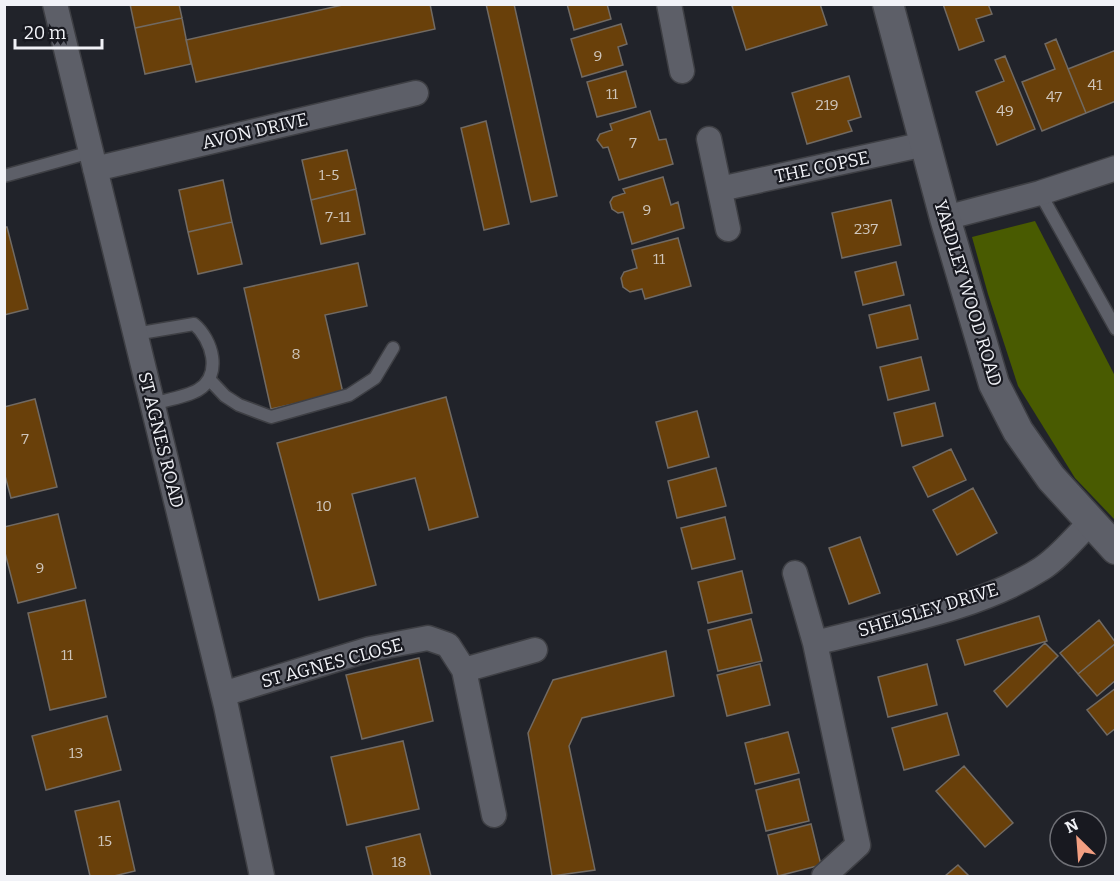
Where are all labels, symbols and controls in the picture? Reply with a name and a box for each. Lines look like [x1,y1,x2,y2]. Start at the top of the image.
scale bar [15,12,102,50]
text: 20 m [24,22,66,44]
house number: 9 [594,47,602,65]
house number: 41 [1088,76,1102,94]
house number: 11 [606,85,618,103]
house number: 47 [1046,88,1063,106]
house number: 219 [815,96,839,114]
house number: 49 [996,102,1014,120]
street label: AVON DRIVE [200,108,310,154]
house number: 7 [629,134,637,152]
street label: THE COPSE [773,146,871,188]
house number: 1-5 [319,166,339,184]
street label: YARDLEY WOOD ROAD [929,197,1007,389]
house number: 9 [643,201,651,219]
house number: 7-11 [325,208,351,226]
house number: 237 [854,220,879,238]
house number: 11 [653,250,665,268]
house number: 8 [291,345,301,363]
street label: ST AGNES ROAD [133,370,189,510]
house number: 7 [21,430,29,448]
house number: 10 [316,497,332,515]
house number: 9 [36,559,44,577]
street label: SHELSLEY DRIVE [855,578,1001,642]
street label: ST AGNES CLOSE [259,634,405,692]
house number: 11 [61,646,73,664]
house number: 13 [69,744,83,762]
north arrow [1048,809,1108,869]
text: N [1062,815,1081,837]
house number: 15 [98,832,112,850]
house number: 18 [391,853,407,871]

